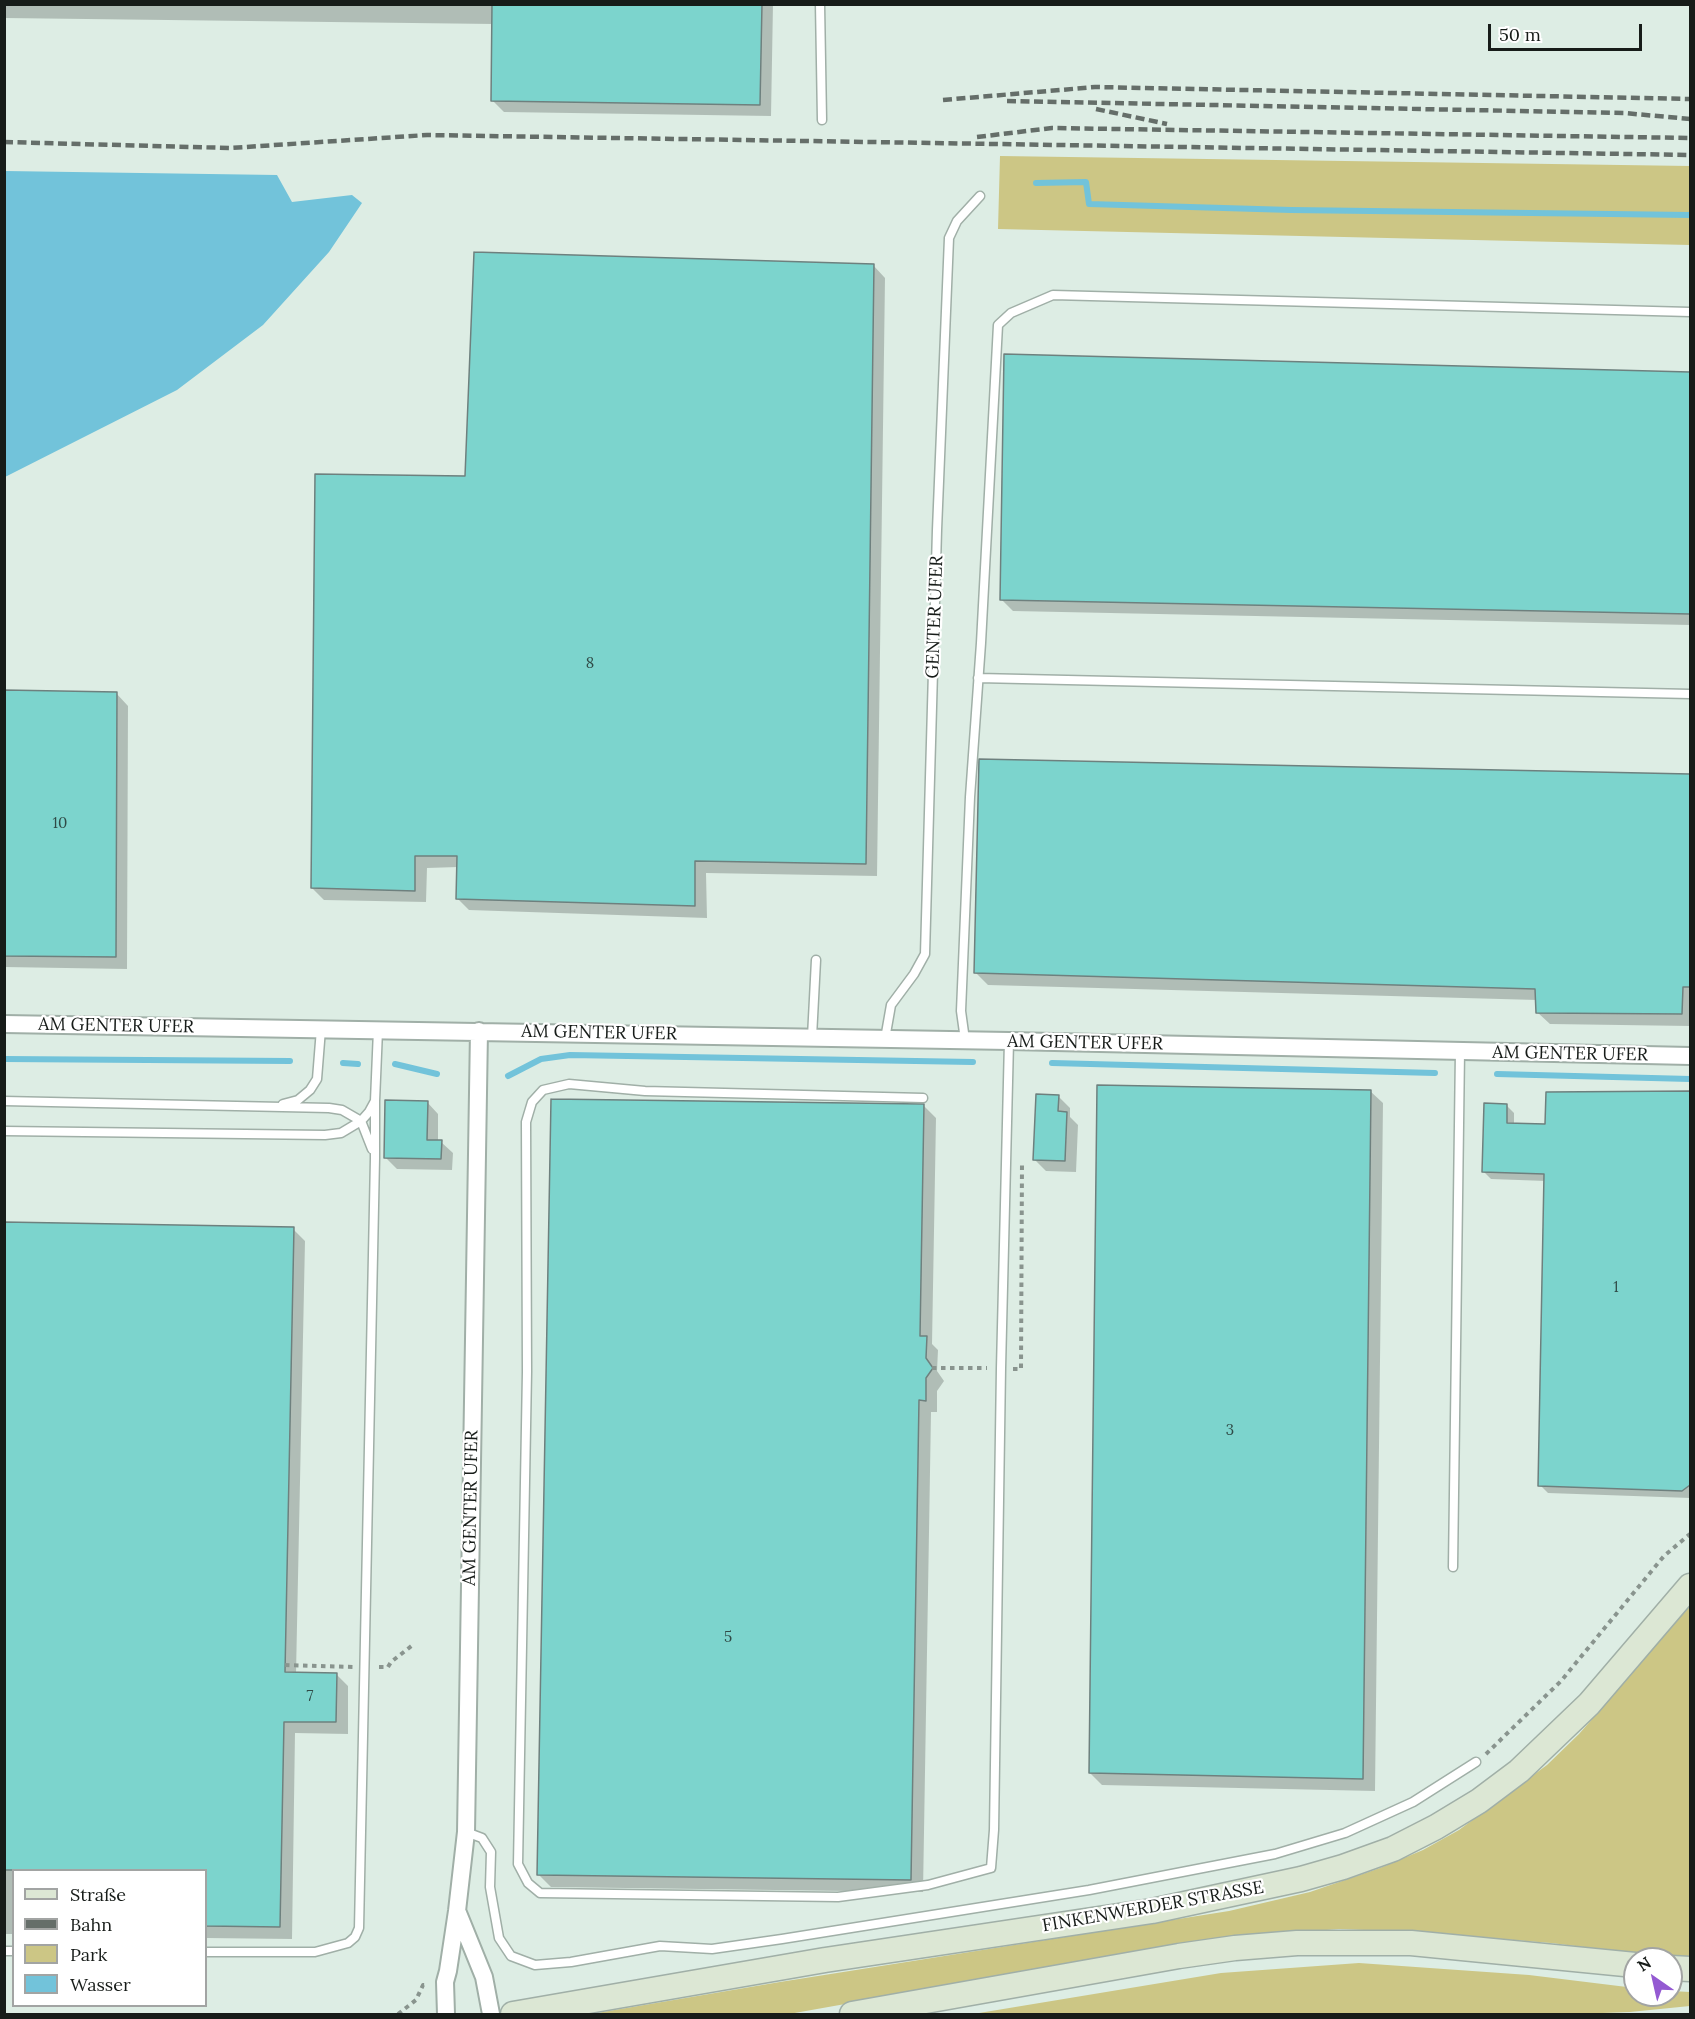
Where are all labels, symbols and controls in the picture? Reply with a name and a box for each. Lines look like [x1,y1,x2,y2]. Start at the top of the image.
scale bar [1491,12,1646,50]
text: 50 m [1499,23,1541,46]
street label: GENTER UFER [922,555,948,679]
house number: 8 [586,655,594,673]
house number: 10 [53,815,67,833]
street label: AM GENTER UFER [38,1014,194,1038]
street label: AM GENTER UFER [521,1021,677,1045]
street label: AM GENTER UFER [1007,1031,1163,1055]
street label: AM GENTER UFER [1492,1042,1648,1066]
house number: 1 [1613,1279,1619,1297]
house number: 3 [1226,1422,1234,1440]
street label: AM GENTER UFER [459,1430,483,1586]
house number: 5 [724,1629,732,1647]
house number: 7 [307,1688,313,1706]
legend [12,1869,207,2007]
street label: FINKENWERDER STRASSE [1041,1877,1265,1937]
text: Straße [70,1883,126,1906]
text: Bahn [70,1913,112,1936]
text: Park [70,1943,107,1966]
north arrow [1623,1947,1683,2007]
text: N [1633,1952,1655,1975]
text: Wasser [70,1973,131,1996]

